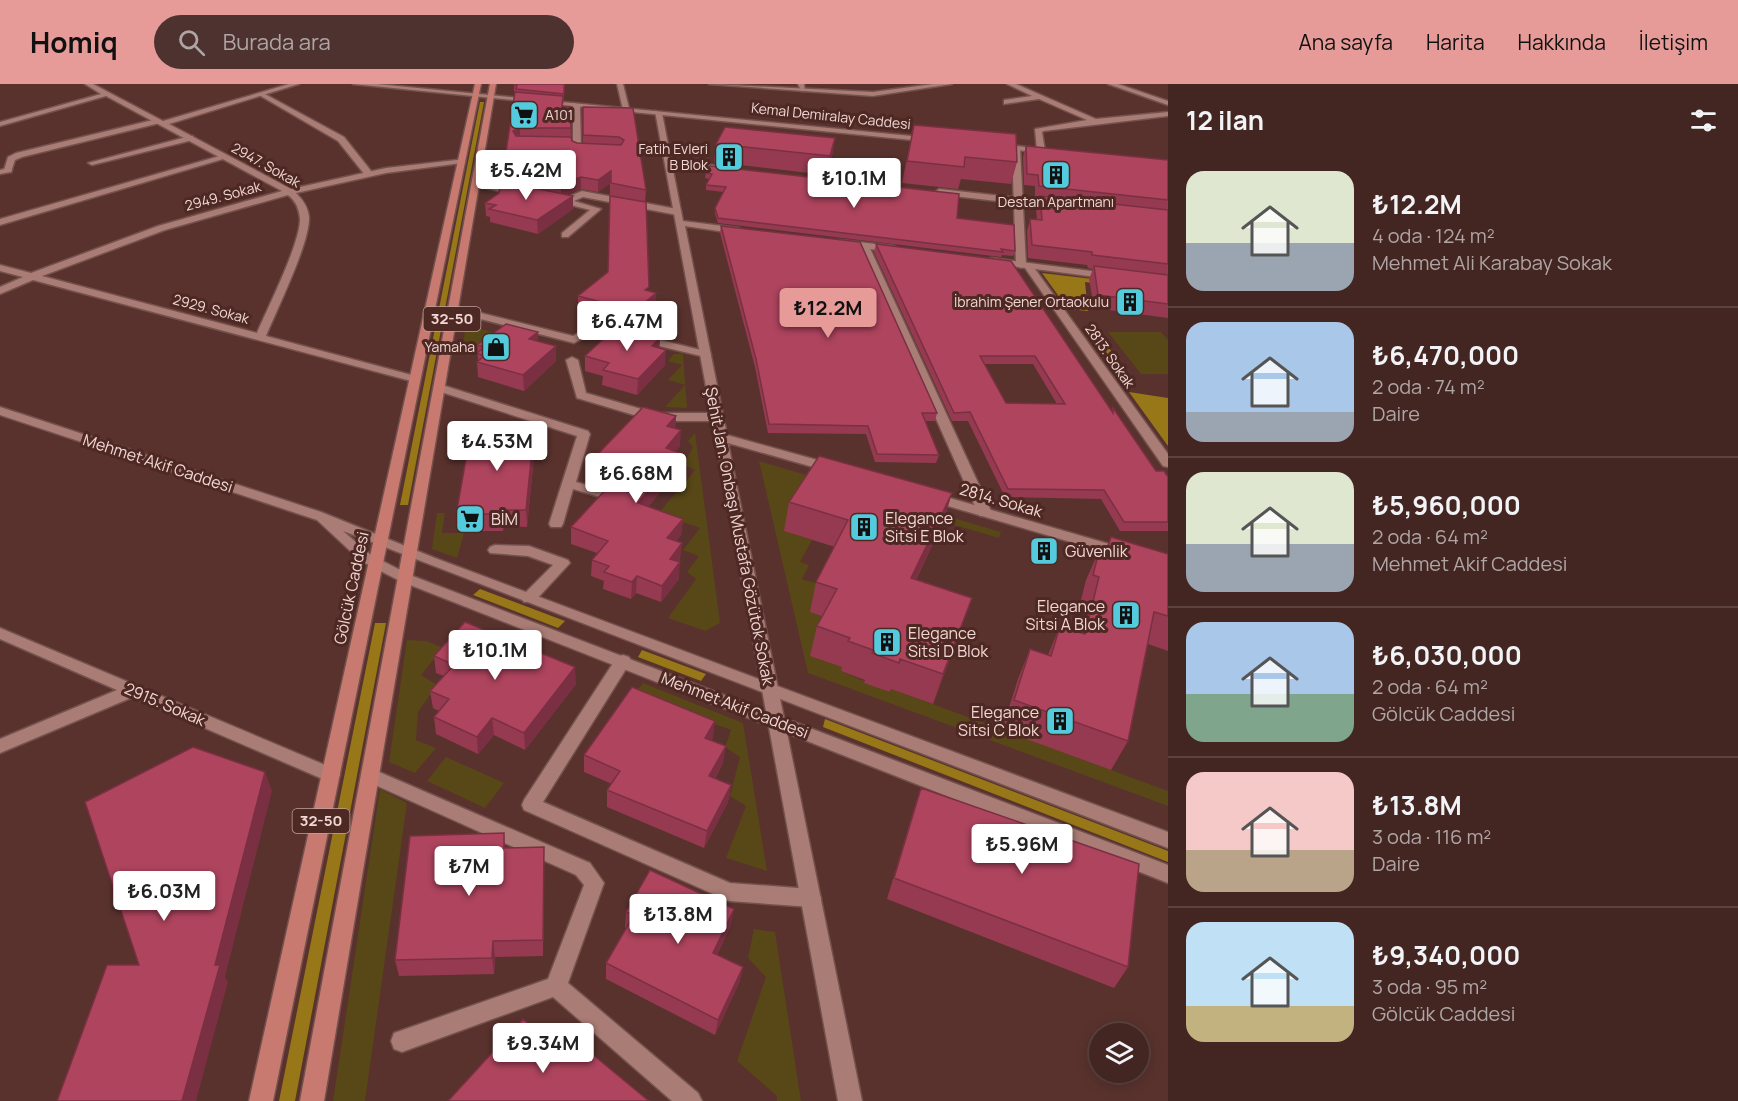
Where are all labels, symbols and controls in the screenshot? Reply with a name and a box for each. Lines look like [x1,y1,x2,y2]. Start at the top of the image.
search box [154,15,574,69]
text: Homiq [30,23,118,61]
icon: search [175,26,208,59]
text: Burada ara [223,27,331,57]
text: Ana sayfa [1299,28,1393,56]
text: Harita [1426,28,1485,56]
text: Hakkında [1518,28,1606,56]
text: İletişim [1639,28,1708,56]
street label: Kemal Demiralay Caddesi [750,98,912,133]
supermarket icon: A101 [508,99,540,131]
text: 12 ilan [1186,102,1264,138]
icon: filters [1687,104,1720,137]
place label: A101 [545,105,573,124]
street label: 2947. Sokak [228,138,305,192]
place label: Fatih Evleri B Blok [639,139,709,174]
building icon: Fatih Evleri B Blok [713,141,745,173]
pin: ₺5.42M [477,150,575,201]
text: ₺5.42M [490,156,562,183]
pin: ₺10.1M [805,158,903,209]
building icon: Destan Apartmanı [1040,159,1072,191]
text: ₺10.1M [822,164,886,191]
street label: 2949. Sokak [183,176,264,215]
text: ₺12.2M [1372,186,1462,222]
place label: Destan Apartmanı [998,192,1114,211]
icon: home [1234,195,1306,267]
text: 4 oda · 124 m² [1372,222,1495,249]
text: Mehmet Ali Karabay Sokak [1372,249,1612,276]
building icon: İbrahim Şener Ortaokulu [1114,286,1146,318]
pin: ₺12.2M [779,288,877,339]
street label: 2929. Sokak [171,289,252,328]
place label: İbrahim Şener Ortaokulu [954,292,1109,311]
text: ₺12.2M [794,294,862,321]
pin: ₺6.47M [578,301,676,352]
road number: 32-50 [424,307,480,331]
text: ₺6.47M [591,307,663,334]
street label: 2813. Sokak [1081,320,1140,392]
shop icon: Yamaha [480,331,512,363]
place label: Yamaha [425,337,475,356]
text: ₺6,470,000 [1372,337,1519,373]
icon: home [1234,346,1306,418]
text: 2 oda · 74 m² [1372,373,1485,400]
street label: Şehit Jan. Onbaşı Mustafa Gözütok Sokak [700,385,780,688]
text: Daire [1372,400,1420,427]
pin: ₺4.53M [448,421,546,472]
text: ₺4.53M [461,427,533,454]
street label: Mehmet Akif Caddesi [80,428,236,498]
pin: ₺6.68M [587,453,685,504]
text: ₺6.68M [599,459,673,486]
street label: 2814. Sokak [957,478,1046,523]
text: ₺5,960,000 [1372,487,1521,523]
icon: home [1234,496,1306,568]
supermarket icon: BİM [454,503,486,535]
place label: Elegance Sitsi E Blok [885,507,965,547]
place label: BİM [491,508,518,530]
building icon: Elegance Sitsi E Blok [848,511,880,543]
text: 2 oda · 64 m² [1372,523,1488,550]
street label: Gölcük Caddesi [328,530,374,646]
building icon: Güvenlik [1028,535,1060,567]
place label: Güvenlik [1065,540,1129,562]
text: Mehmet Akif Caddesi [1372,550,1567,577]
place label: Elegance Sitsi A Blok [1025,595,1106,635]
building icon: Elegance Sitsi A Blok [1110,599,1142,631]
place label: Elegance Sitsi D Blok [908,622,989,662]
building icon: Elegance Sitsi D Blok [871,626,903,658]
pin: ₺10.1M [446,630,544,681]
text: ₺10.1M [463,636,527,663]
text: ₺6,030,000 [1372,637,1522,673]
icon: home [1234,646,1306,718]
street label: Mehmet Akif Caddesi [658,667,812,743]
text: 2 oda · 64 m² [1372,673,1488,700]
street label: 2915. Sokak [121,677,210,731]
text: Gölcük Caddesi [1372,700,1515,727]
place label: Elegance Sitsi C Blok [958,701,1040,741]
building icon: Elegance Sitsi C Blok [1044,705,1076,737]
text: ₺13.8M [1372,787,1462,823]
icon: home [1234,796,1306,868]
road number: 32-50 [292,809,350,833]
text: 3 oda · 116 m² [1372,823,1491,850]
pin: ₺5.96M [973,824,1071,875]
text: ₺5.96M [986,830,1058,857]
pin: ₺7M [440,846,498,897]
text: Daire [1372,850,1420,877]
text: ₺7M [449,852,489,879]
pin: ₺6.03M [115,871,213,922]
text: ₺6.03M [127,877,201,904]
pin: ₺13.8M [629,894,727,945]
text: ₺13.8M [643,900,713,927]
text: ₺9,340,000 [1372,937,1520,973]
icon: home [1234,946,1306,1018]
text: 3 oda · 95 m² [1372,973,1487,1000]
text: Gölcük Caddesi [1372,1000,1515,1027]
pin: ₺9.34M [494,1023,592,1074]
map controls [1089,1023,1149,1083]
button: layers [1089,1023,1149,1083]
text: ₺9.34M [507,1029,579,1056]

